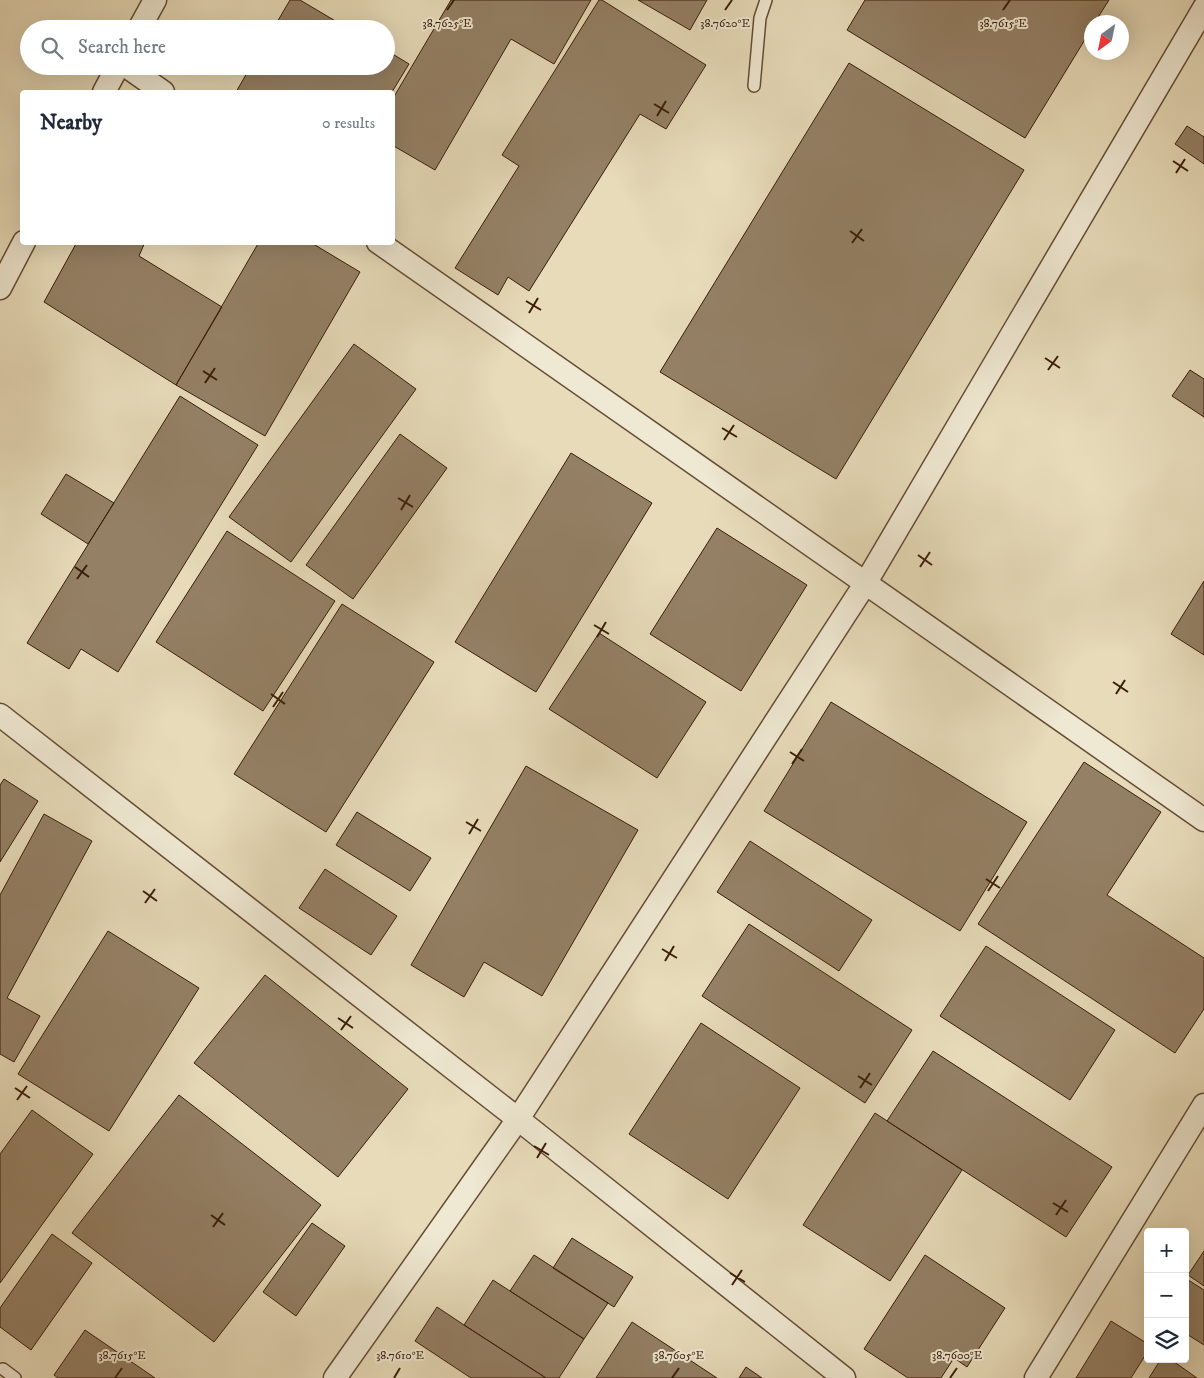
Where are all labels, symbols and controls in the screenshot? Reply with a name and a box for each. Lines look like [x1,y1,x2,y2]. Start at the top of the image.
north arrow [1084,15,1129,60]
text: 38.7625°E [422,16,472,31]
text: 38.7620°E [700,16,750,31]
text: 38.7615°E [979,16,1027,31]
search box [20,20,395,75]
icon: search [38,34,66,62]
text: Search here [78,36,166,59]
text: Nearby [40,110,102,136]
text: 0 results [322,113,375,133]
map controls [1144,1228,1189,1363]
button: + [1144,1228,1189,1273]
button: − [1144,1273,1189,1318]
button: layers [1144,1318,1189,1363]
text: 38.7615°E [98,1348,146,1363]
text: 38.7610°E [376,1348,425,1363]
text: 38.7605°E [654,1348,704,1363]
text: 38.7600°E [932,1348,983,1363]

